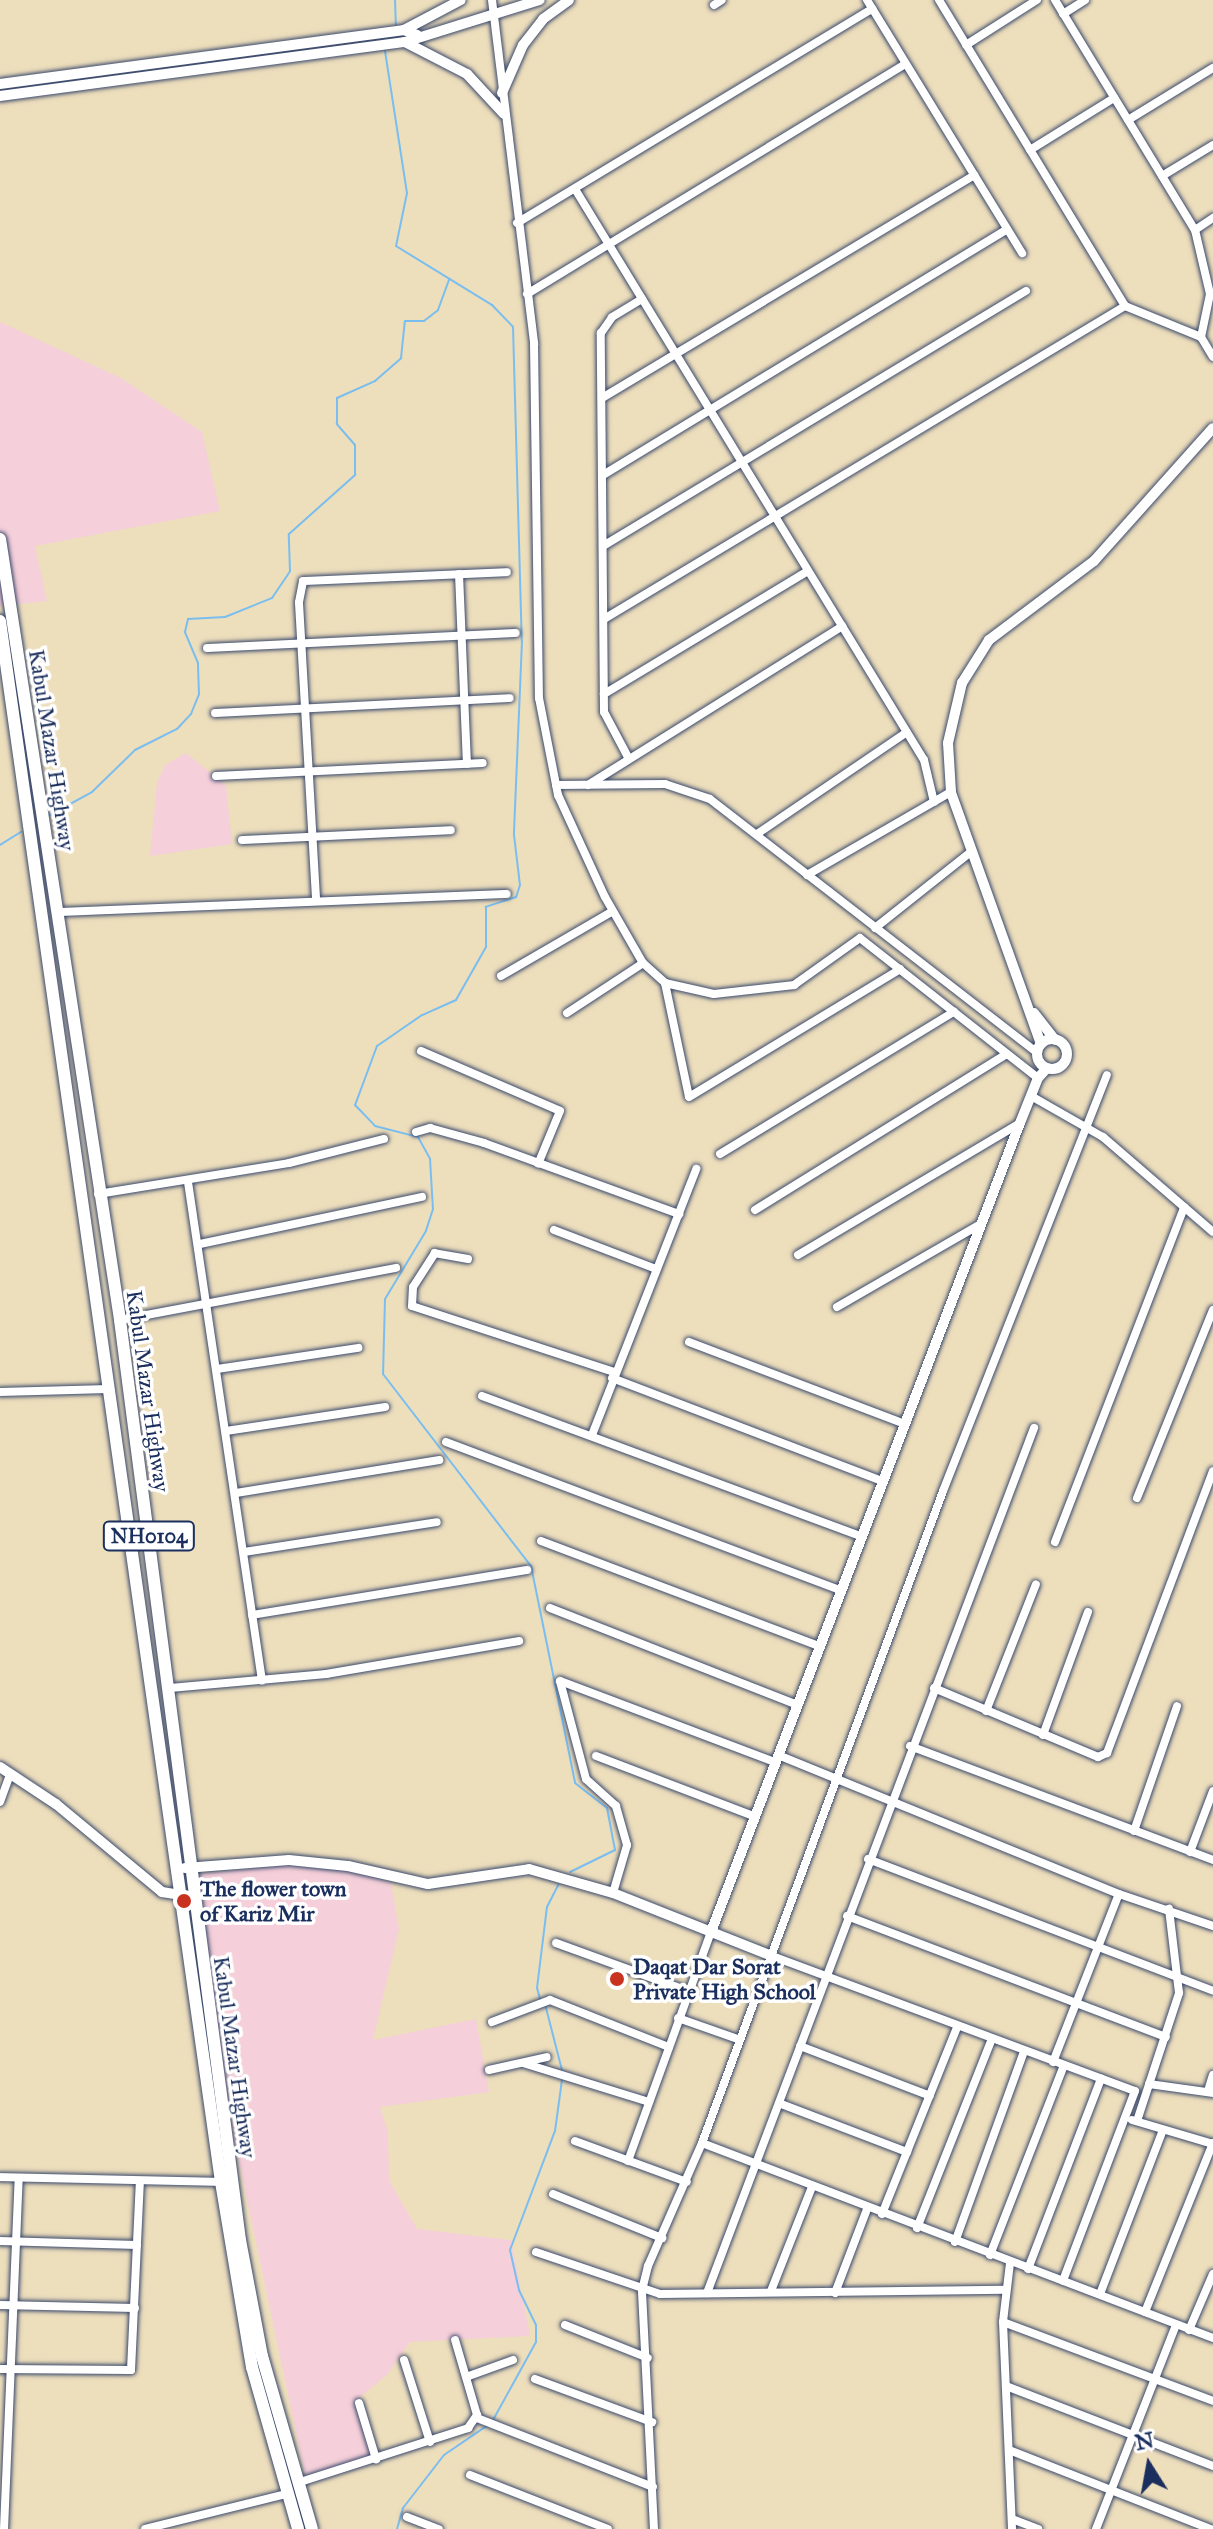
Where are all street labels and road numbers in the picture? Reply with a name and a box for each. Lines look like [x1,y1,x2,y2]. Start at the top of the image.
street label: Kabul Mazar Highway [23,648,81,852]
street label: Kabul Mazar Highway [121,1288,175,1494]
road number: NH0104 [101,1520,197,1552]
street label: Kabul Mazar Highway [208,1954,262,2160]

